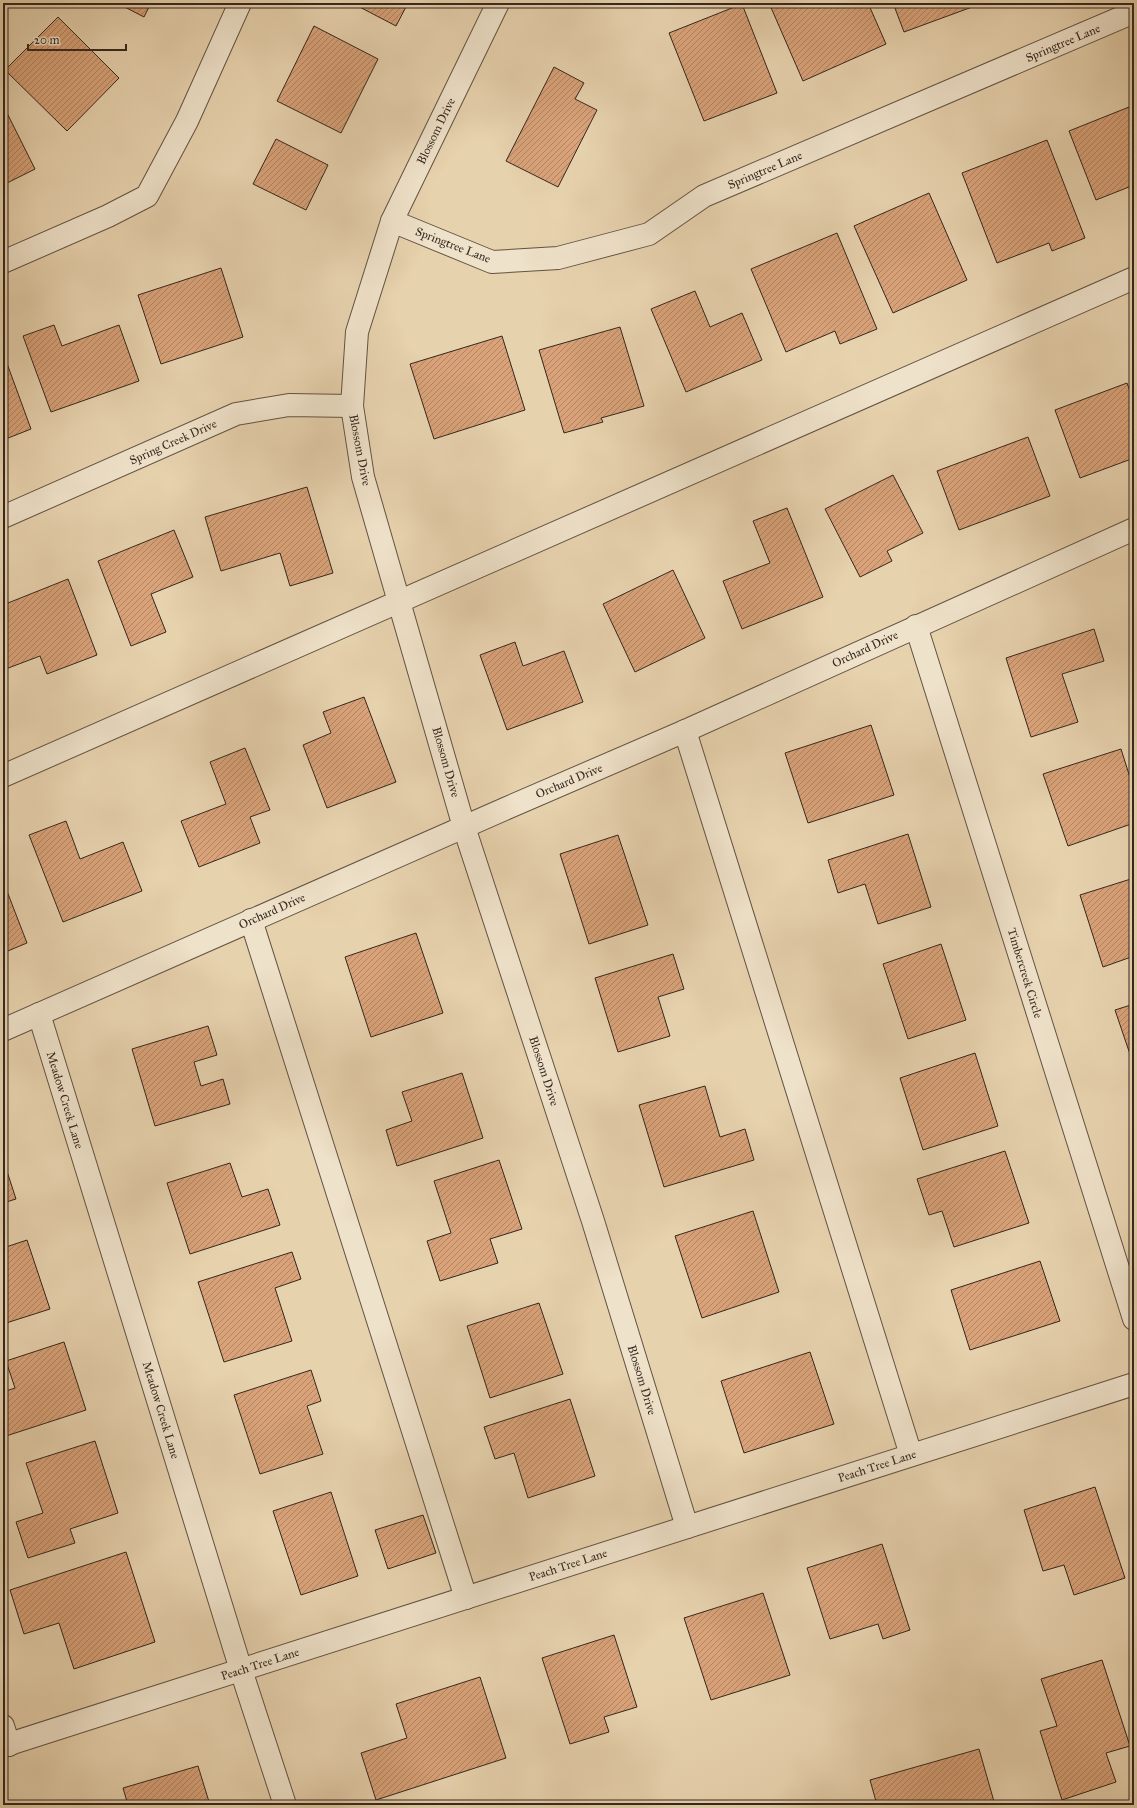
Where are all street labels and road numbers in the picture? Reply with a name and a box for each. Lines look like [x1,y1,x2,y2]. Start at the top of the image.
street label: Springtree Lane [1024,21,1103,66]
street label: Blossom Drive [414,95,458,167]
street label: Springtree Lane [726,148,805,193]
street label: Springtree Lane [413,224,493,267]
street label: Blossom Drive [346,413,374,487]
street label: Spring Creek Drive [127,417,219,468]
street label: Orchard Drive [830,628,900,670]
street label: Blossom Drive [429,725,463,799]
street label: Orchard Drive [533,761,605,801]
street label: Orchard Drive [237,890,307,932]
street label: Timbercreek Circle [1005,926,1045,1020]
street label: Blossom Drive [526,1034,562,1108]
street label: Meadow Creek Lane [44,1050,86,1150]
street label: Blossom Drive [625,1343,659,1417]
street label: Meadow Creek Lane [140,1360,182,1460]
street label: Peach Tree Lane [836,1447,918,1485]
street label: Peach Tree Lane [527,1546,609,1584]
street label: Peach Tree Lane [219,1645,301,1683]

